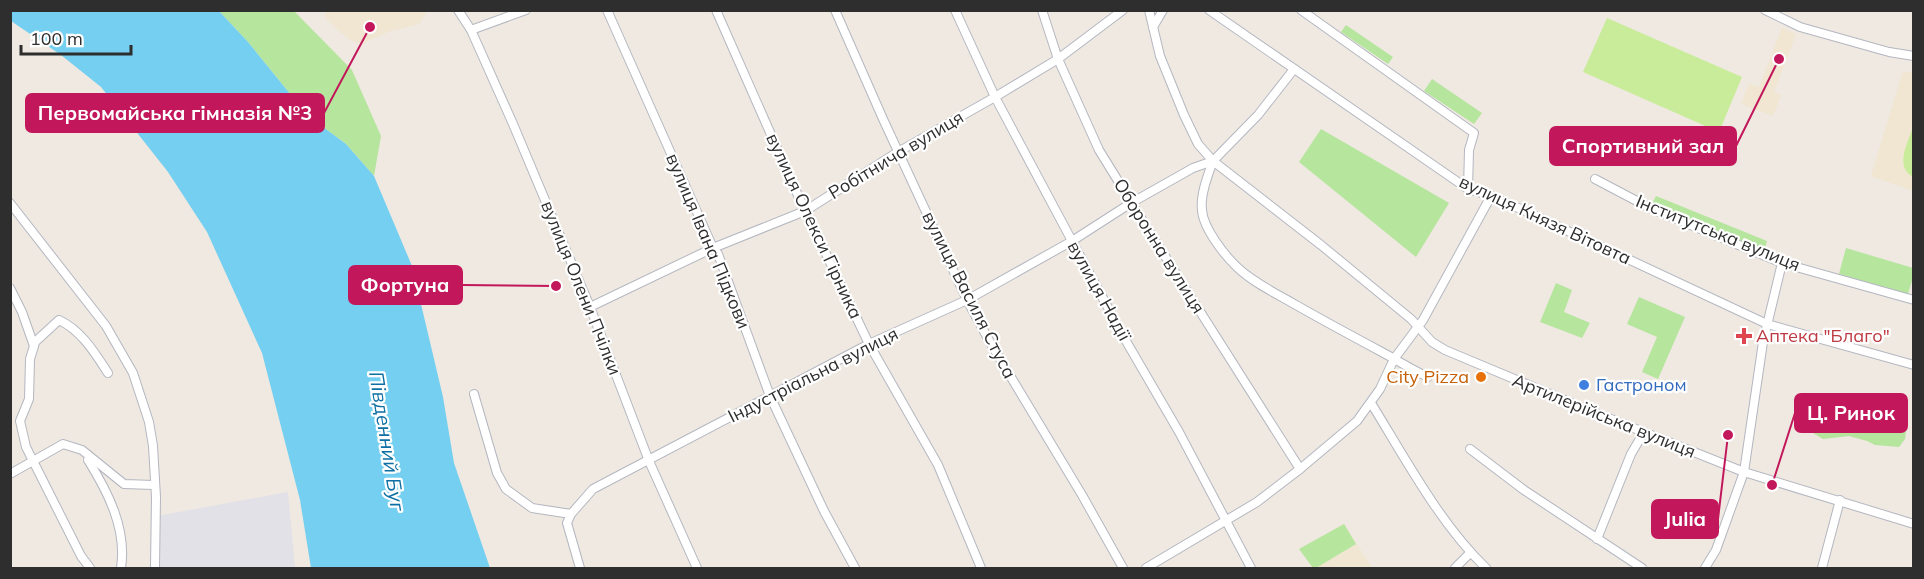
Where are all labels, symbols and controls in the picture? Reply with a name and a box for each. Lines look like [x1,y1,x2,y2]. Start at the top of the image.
scale bar [21,18,130,56]
text: 100 m [30,27,83,50]
callout: Первомайська гімназія №3 [26,94,324,132]
text: Первомайська гімназія №3 [38,100,312,125]
street label: Робітнича вулиця [824,105,968,204]
callout: Спортивний зал [1550,127,1736,165]
street label: вулиця Олекси Гірника [761,129,868,322]
text: Спортивний зал [1562,133,1724,158]
street label: вулиця Івана Підкови [661,150,756,332]
street label: вулиця Князя Вітовта [1456,170,1635,269]
street label: Оборонна вулиця [1109,174,1210,317]
street label: Інститутська вулиця [1633,189,1804,276]
street label: вулиця Олени Пчілки [536,197,627,378]
street label: вулиця Василя Стуса [917,207,1022,382]
street label: вулиця Надії [1063,237,1137,345]
callout: Фортуна [349,266,462,304]
text: Фортуна [361,272,449,297]
street label: Індустріальна вулиця [724,322,902,427]
place label: Аптека "Благо" [1756,324,1890,347]
marker: Аптека "Благо" [1737,329,1751,343]
place label: City Pizza [1386,365,1469,388]
street label: Артилерійська вулиця [1509,368,1699,463]
water label: Південний Буг [364,369,411,514]
marker: City Pizza [1474,370,1488,384]
place label: Гастроном [1596,373,1687,396]
marker: Гастроном [1577,378,1591,392]
callout: Ц. Ринок [1795,394,1907,432]
text: Ц. Ринок [1807,400,1896,425]
callout: Julia [1652,500,1718,538]
text: Julia [1664,506,1706,531]

